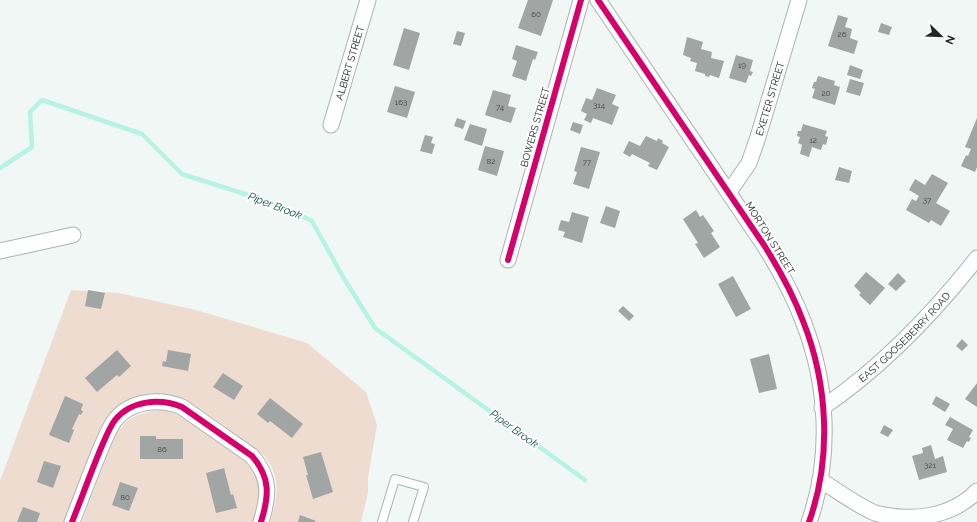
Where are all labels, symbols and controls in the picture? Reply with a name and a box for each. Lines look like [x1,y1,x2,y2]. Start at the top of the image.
house number: 60 [531,9,541,19]
north arrow [921,16,961,56]
street label: ALBERT STREET [333,24,366,101]
house number: 26 [838,29,847,39]
text: N [942,33,957,46]
house number: 19 [738,60,746,70]
street label: EXETER STREET [753,60,786,137]
street label: BOWERS STREET [518,86,552,168]
house number: 20 [821,88,831,98]
house number: 163 [395,97,407,107]
house number: 314 [593,100,606,110]
house number: 74 [496,102,505,112]
house number: 12 [809,135,817,145]
house number: 82 [487,156,495,166]
house number: 77 [583,157,592,167]
water label: Piper Brook [246,190,304,222]
house number: 37 [923,195,932,205]
street label: MORTON STREET [743,200,797,276]
street label: EAST GOOSEBERRY ROAD [856,290,952,384]
water label: Piper Brook [487,407,541,451]
house number: 86 [157,444,167,454]
house number: 321 [924,460,937,470]
house number: 80 [120,492,130,502]

